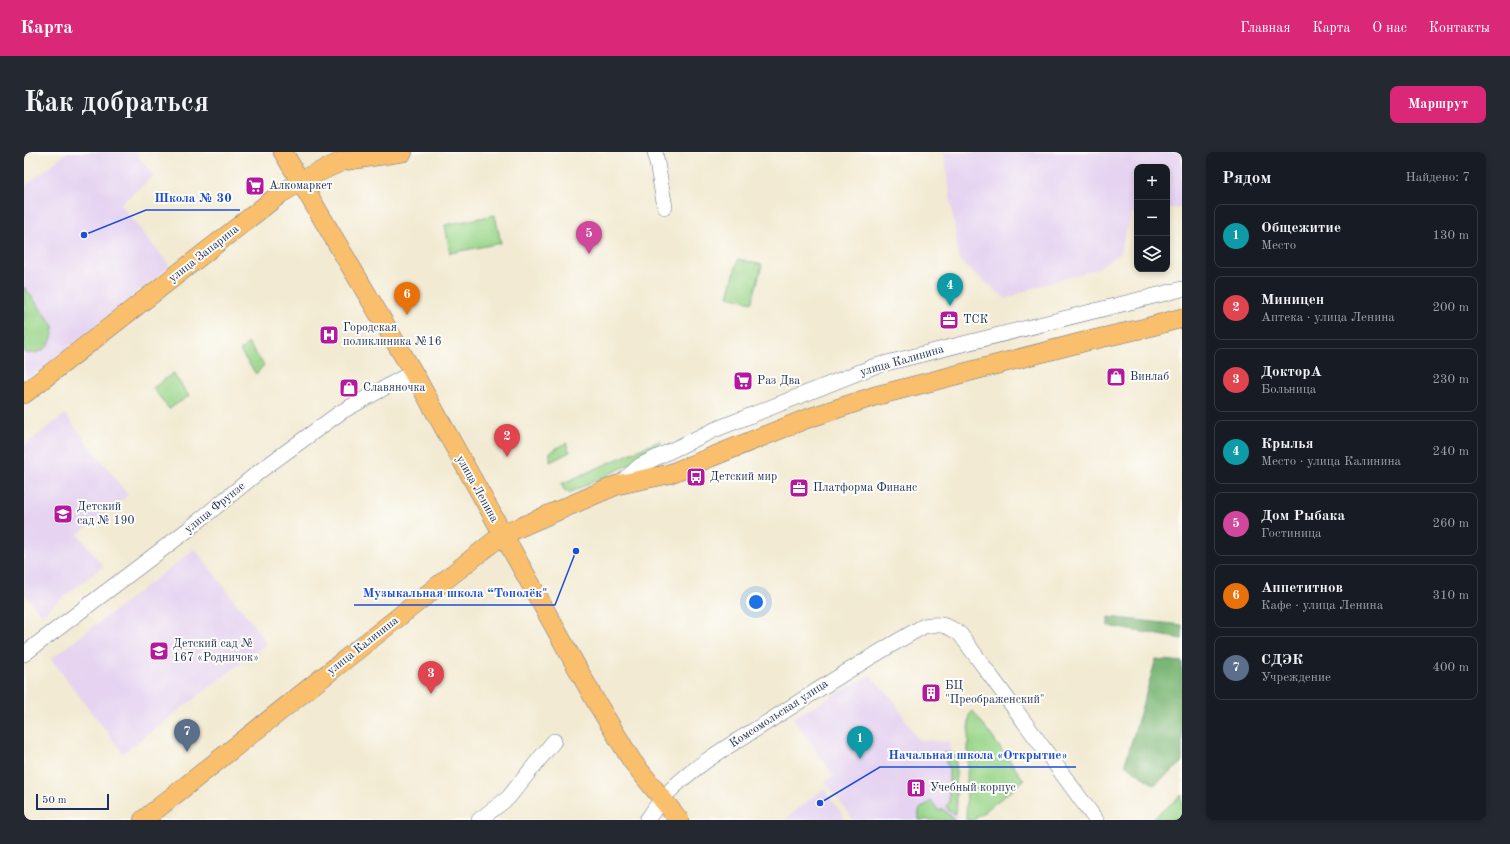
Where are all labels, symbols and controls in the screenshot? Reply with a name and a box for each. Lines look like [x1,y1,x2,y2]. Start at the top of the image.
text: Карта [20,19,73,38]
text: Главная [1240,21,1290,35]
text: Карта [1312,21,1350,35]
text: О нас [1372,21,1407,35]
text: Контакты [1429,21,1490,35]
button: Маршрут [1390,86,1486,123]
text: Как добраться [24,90,209,118]
map controls [1134,164,1170,272]
button: + [1134,164,1170,200]
text: Рядом [1222,170,1271,187]
text: Найдено: 7 [1406,171,1470,184]
supermarket icon: Алкомаркет [244,175,266,197]
place label: Алкомаркет [269,180,333,192]
callout: Школа № 30 [146,185,240,210]
text: Школа № 30 [154,192,232,205]
button: − [1134,200,1170,236]
pin: 5 [576,221,602,254]
text: Общежитие [1261,221,1341,236]
street label: улица Запарина [167,223,241,285]
text: 1 [1232,229,1240,242]
text: 130 m [1432,229,1469,242]
button: layers [1134,236,1170,272]
text: Место [1261,239,1296,252]
pin: 4 [937,273,963,306]
pin: 6 [394,282,420,315]
text: Миницен [1261,293,1324,308]
text: 2 [1232,301,1240,314]
text: 200 m [1432,301,1469,314]
office icon: ТСК [938,309,960,331]
text: Аптека · улица Ленина [1261,311,1395,324]
place label: ТСК [963,314,989,326]
place label: Городская поликлиника №16 [343,322,442,348]
hospital icon: Городская поликлиника №16 [318,324,340,346]
street label: улица Калинина [859,343,945,379]
text: ДокторА [1261,365,1322,380]
shop icon: Винлаб [1105,366,1127,388]
supermarket icon: Раз Два [732,370,754,392]
place label: Винлаб [1130,371,1169,383]
text: 3 [1232,373,1240,386]
text: 230 m [1432,373,1469,386]
place label: Раз Два [757,375,800,387]
shop icon: Славяночка [338,377,360,399]
place label: Славяночка [363,382,426,394]
text: Больница [1261,383,1316,396]
pin: 2 [494,424,520,457]
text: Крылья [1261,437,1314,452]
text: 4 [1232,445,1240,458]
text: 240 m [1432,445,1469,458]
street label: улица Ленина [454,454,500,525]
text: Место · улица Калинина [1261,455,1401,468]
bus stop icon: Детский мир [685,466,707,488]
place label: Детский мир [710,471,777,483]
office icon: Платформа Финанс [788,477,810,499]
street label: улица Фрунзе [183,480,248,536]
place label: Платформа Финанс [813,482,917,494]
place label: Детский сад № 190 [77,501,134,527]
school or university icon: Детский сад № 190 [52,503,74,525]
text: Дом Рыбака [1261,509,1345,524]
text: 5 [1232,517,1240,530]
text: 260 m [1432,517,1469,530]
text: Гостиница [1261,527,1321,540]
callout: Музыкальная школа “Тополёк" [354,580,555,605]
text: Аппетитнов [1261,581,1343,596]
text: Музыкальная школа “Тополёк" [363,587,547,600]
text: 6 [1232,589,1240,602]
text: 310 m [1432,589,1469,602]
your location [746,592,766,612]
text: Кафе · улица Ленина [1261,599,1383,612]
street label: улица Калинина [325,615,401,677]
place label: Детский сад № 167 «Родничок» [173,638,259,664]
school or university icon: Детский сад № 167 «Родничок» [148,640,170,662]
text: СДЭК [1261,653,1303,668]
pin: 3 [418,661,444,694]
text: 7 [1232,661,1240,674]
text: 400 m [1432,661,1469,674]
text: Учреждение [1261,671,1331,684]
street label: Комсомольская улица [728,678,830,750]
place label: БЦ "Преображенский" [945,680,1045,706]
building icon: БЦ "Преображенский" [920,682,942,704]
pin: 7 [174,719,200,752]
pin: 1 [847,726,873,759]
callout: Начальная школа «Открытие» [880,742,1076,767]
text: Начальная школа «Открытие» [888,749,1068,762]
building icon: Учебный корпус [905,777,927,799]
place label: Учебный корпус [930,782,1016,794]
scale bar [36,792,109,811]
text: 50 m [42,795,67,806]

